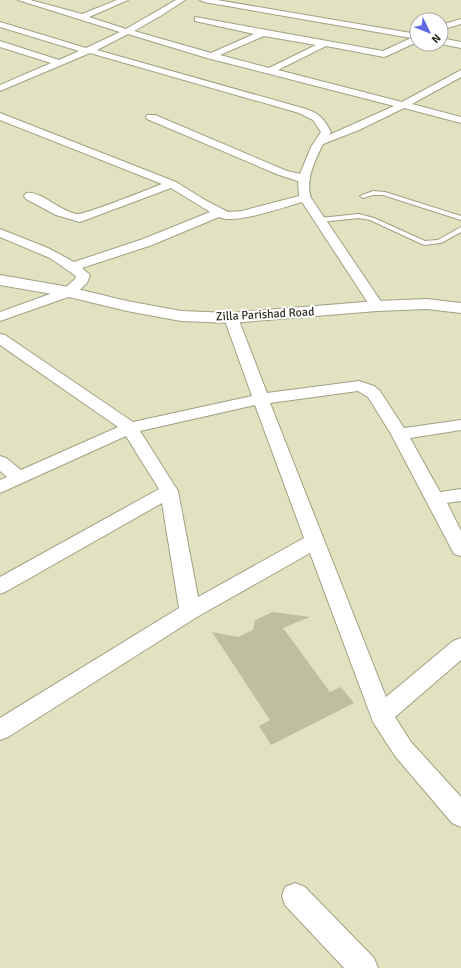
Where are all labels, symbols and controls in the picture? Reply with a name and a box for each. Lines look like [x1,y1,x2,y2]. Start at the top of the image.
north arrow [409,12,449,52]
text: N [429,31,443,46]
street label: Zilla Parishad Road [215,304,315,325]

